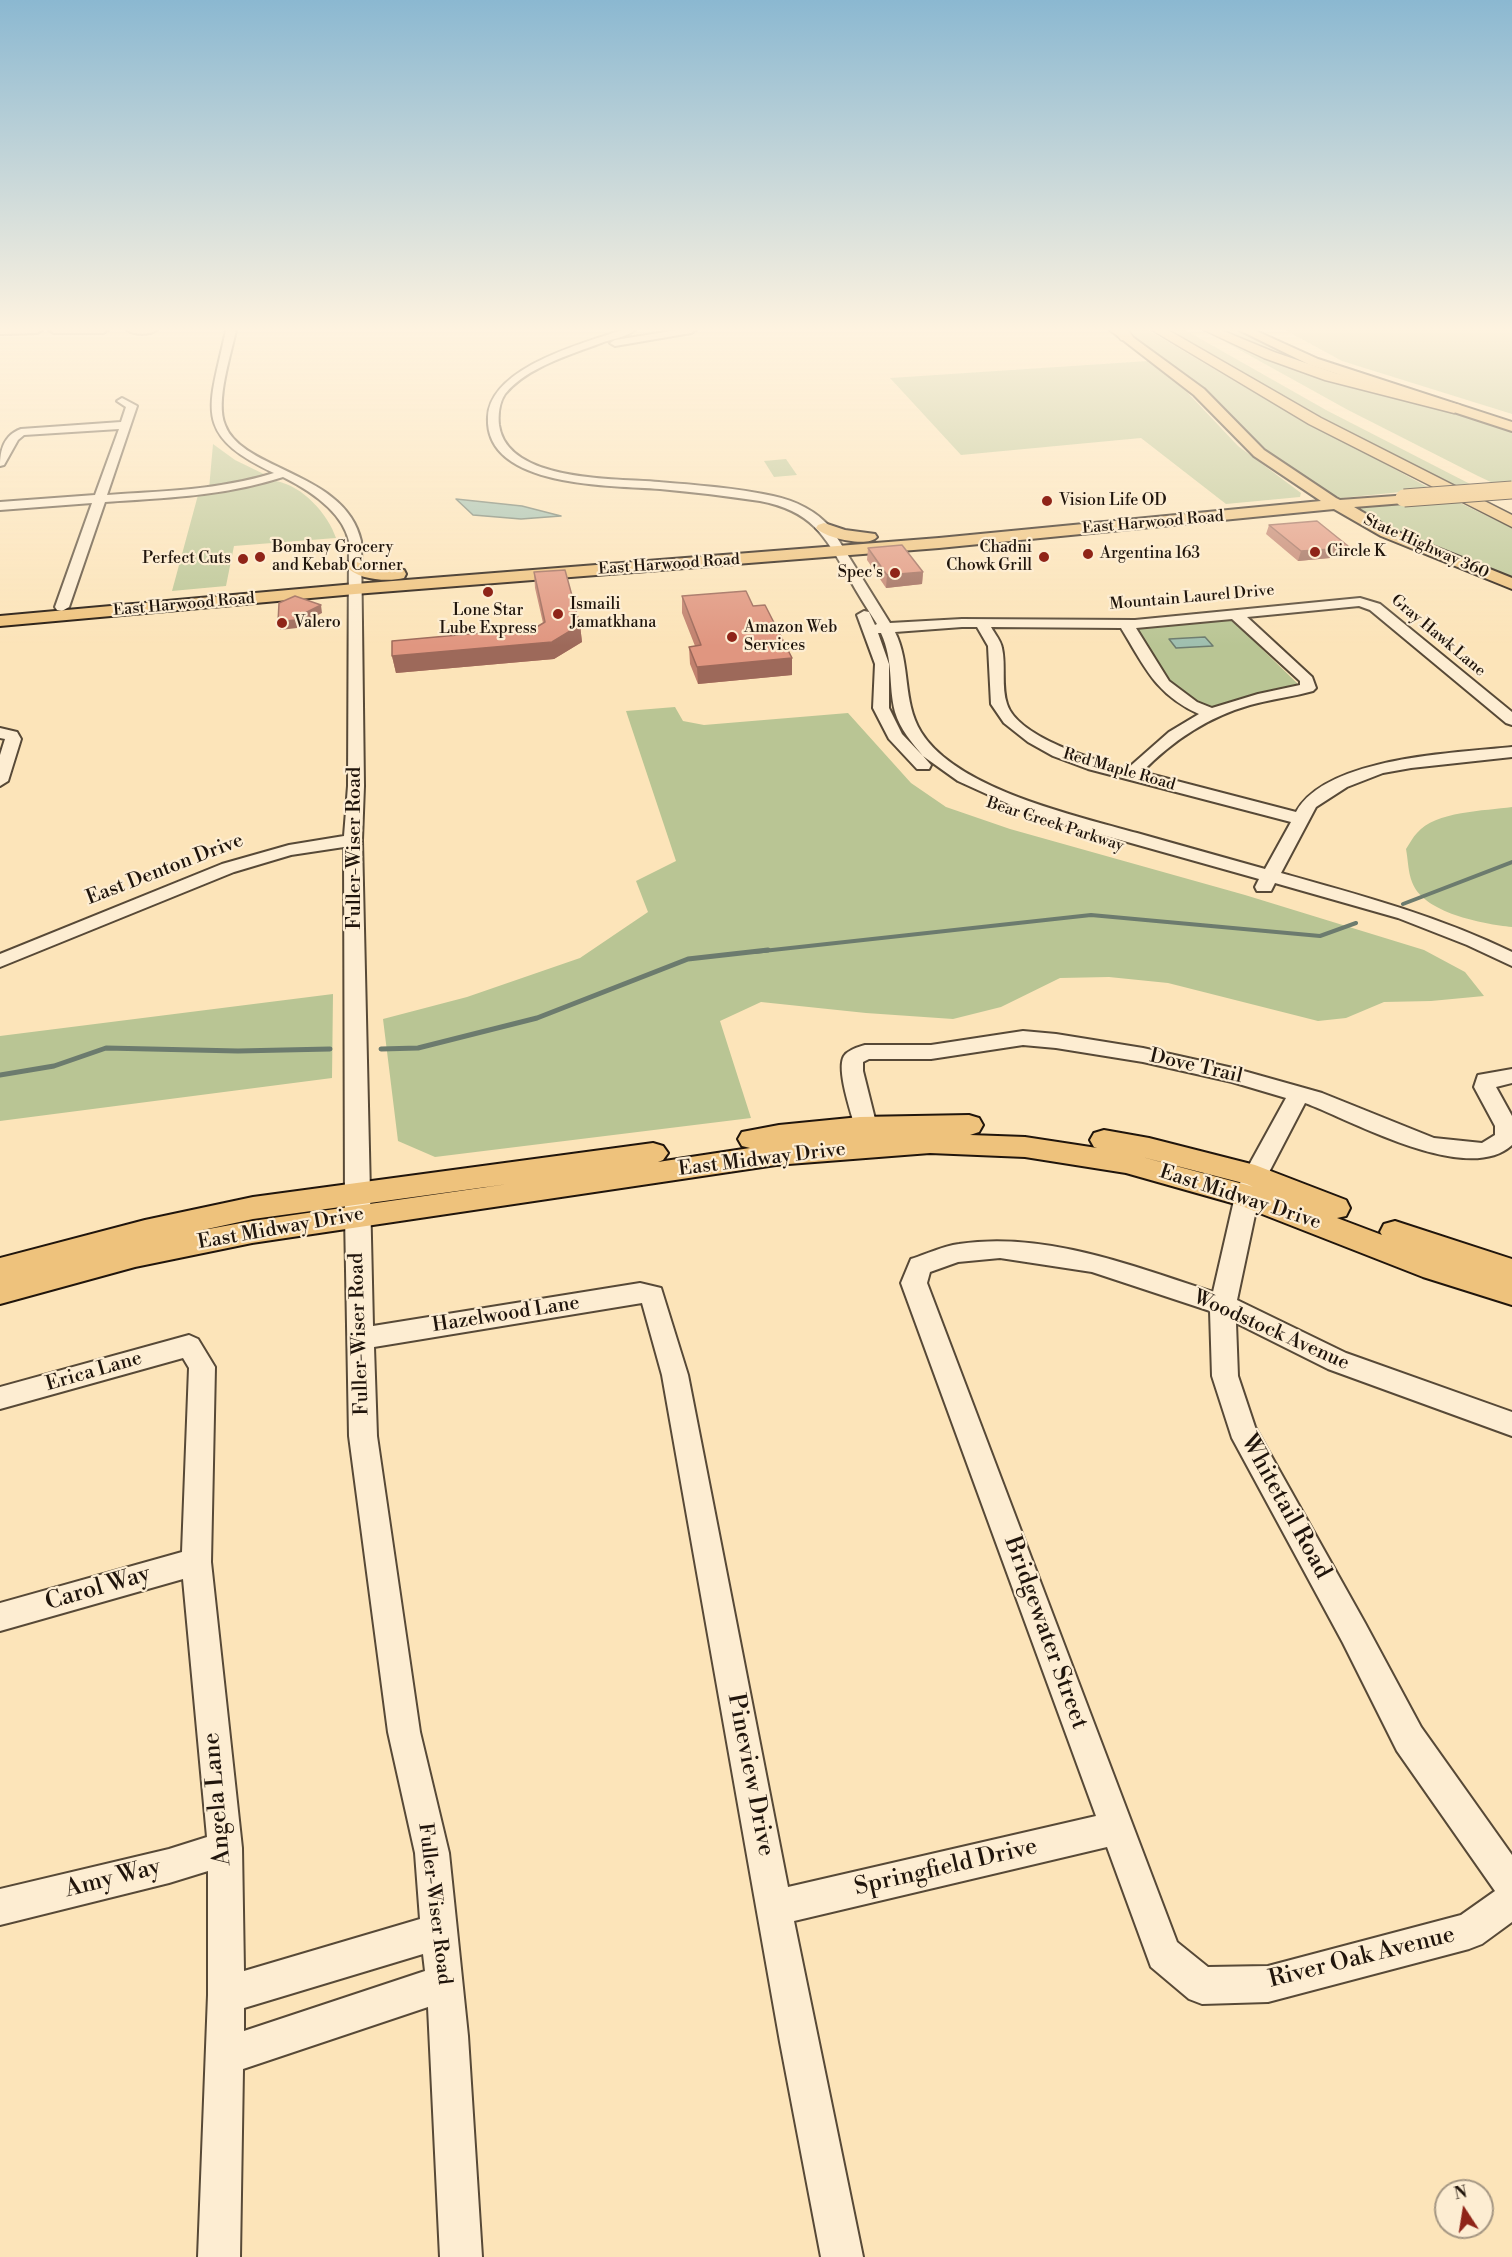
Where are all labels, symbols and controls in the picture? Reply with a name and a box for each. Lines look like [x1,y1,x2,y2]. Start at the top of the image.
place label: Vision Life OD [1059,491,1167,511]
marker: Vision Life OD [1040,494,1054,508]
street label: East Harwood Road [1081,507,1225,539]
street label: State Highway 360 [1360,511,1492,583]
place label: Bombay Grocery and Kebab Corner [272,538,403,576]
place label: Chadni Chowk Grill [946,538,1032,576]
place label: Circle K [1327,542,1386,562]
place label: Argentina 163 [1100,544,1200,564]
marker: Circle K [1308,545,1322,559]
marker: Argentina 163 [1081,547,1095,561]
place label: Perfect Cuts [142,549,231,569]
marker: Bombay Grocery and Kebab Corner [253,550,267,564]
street label: East Harwood Road [597,550,741,580]
marker: Chadni Chowk Grill [1037,550,1051,564]
marker: Perfect Cuts [236,552,250,566]
place label: Spec's [838,563,883,583]
marker: Spec's [888,566,902,580]
street label: Mountain Laurel Drive [1109,581,1275,615]
marker: Lone Star Lube Express [481,585,495,599]
street label: East Harwood Road [112,589,256,621]
street label: Gray Hawk Lane [1387,591,1489,681]
place label: Ismaili Jamatkhana [570,595,656,633]
place label: Lone Star Lube Express [439,601,537,639]
marker: Ismaili Jamatkhana [551,607,565,621]
place label: Valero [294,613,341,633]
marker: Valero [275,616,289,630]
place label: Amazon Web Services [744,618,837,656]
marker: Amazon Web Services [725,630,739,644]
street label: Red Maple Road [1061,745,1177,795]
street label: Fuller-Wiser Road [343,767,367,929]
street label: Bear Creek Parkway [984,794,1126,856]
street label: East Denton Drive [83,829,247,911]
street label: Dove Trail [1147,1045,1245,1089]
street label: East Midway Drive [677,1138,847,1182]
street label: East Midway Drive [1156,1161,1324,1235]
street label: East Midway Drive [196,1203,366,1255]
street label: Fuller-Wiser Road [345,1252,375,1416]
street label: Woodstock Avenue [1189,1286,1353,1376]
street label: Hazelwood Lane [431,1292,581,1338]
street label: Erica Lane [43,1347,145,1397]
street label: Whitetail Road [1233,1430,1337,1584]
street label: Bridgewater Street [997,1533,1093,1733]
street label: Carol Way [42,1560,154,1618]
street label: Pineview Drive [720,1691,780,1859]
street label: Angela Lane [198,1731,238,1867]
street label: Fuller-Wiser Road [412,1822,456,1986]
street label: Springfield Drive [852,1833,1040,1903]
street label: Amy Way [62,1853,164,1905]
street label: River Oak Avenue [1266,1921,1458,1995]
north arrow [1434,2179,1494,2239]
text: N [1452,2182,1469,2204]

